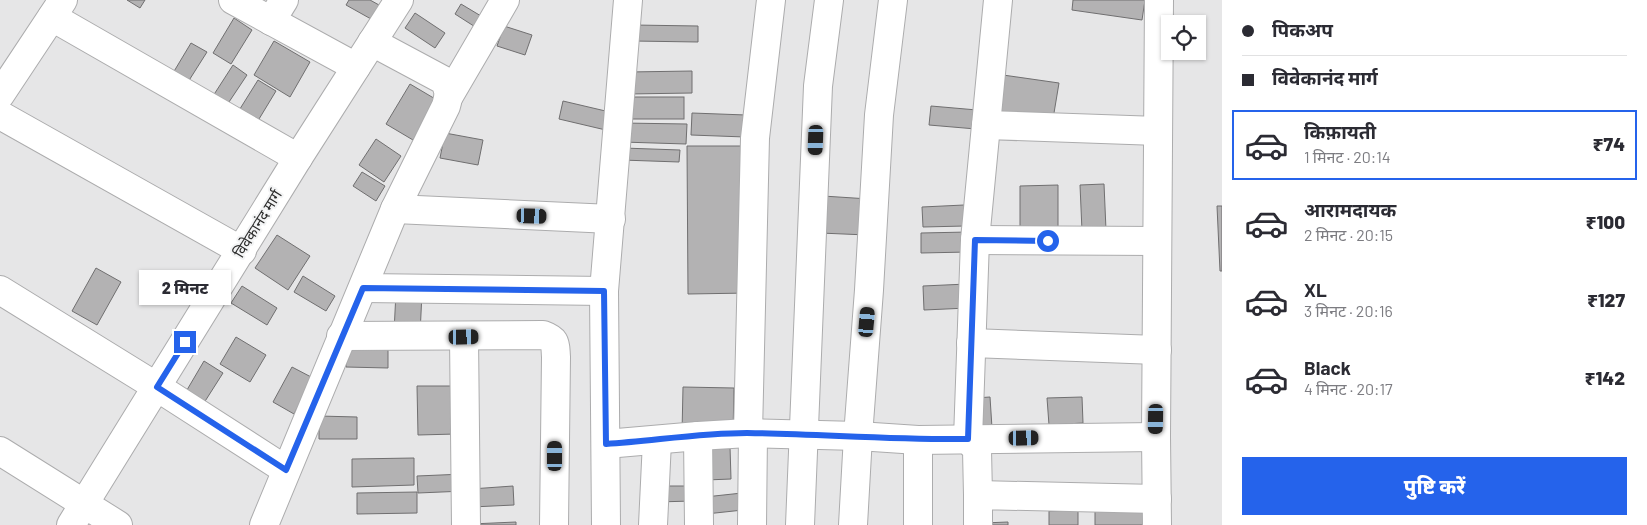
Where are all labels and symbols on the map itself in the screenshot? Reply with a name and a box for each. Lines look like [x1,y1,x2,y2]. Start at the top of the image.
car [807,125,824,155]
street label: विवेकानंद मार्ग [229,185,286,261]
car [516,208,547,224]
route start [1037,230,1059,252]
callout: 2 मिनट [139,270,231,304]
car [858,306,875,338]
car [448,329,479,345]
route end [174,331,196,353]
car [1148,404,1163,434]
car [1008,430,1039,446]
car [547,441,562,471]

